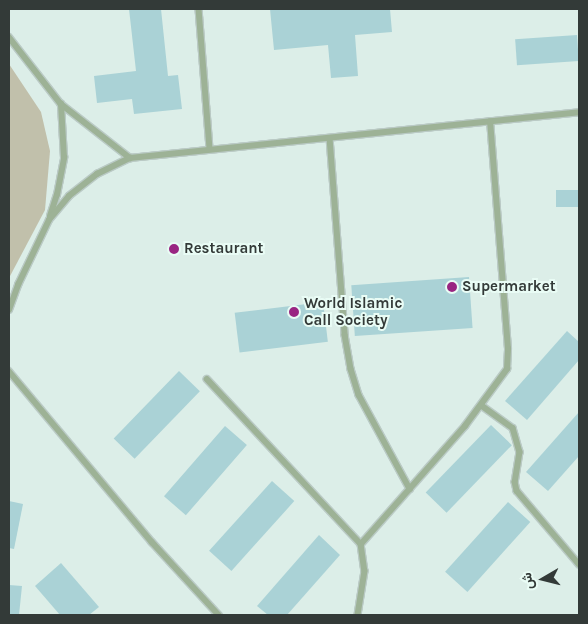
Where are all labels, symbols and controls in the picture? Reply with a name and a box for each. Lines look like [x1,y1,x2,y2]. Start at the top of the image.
place label: Restaurant [184,240,264,258]
marker: Restaurant [168,243,180,255]
place label: Supermarket [462,278,556,296]
marker: Supermarket [446,281,458,293]
place label: World Islamic Call Society [304,294,402,329]
marker: World Islamic Call Society [288,306,300,318]
north arrow [518,554,568,604]
text: ش [518,572,537,591]

